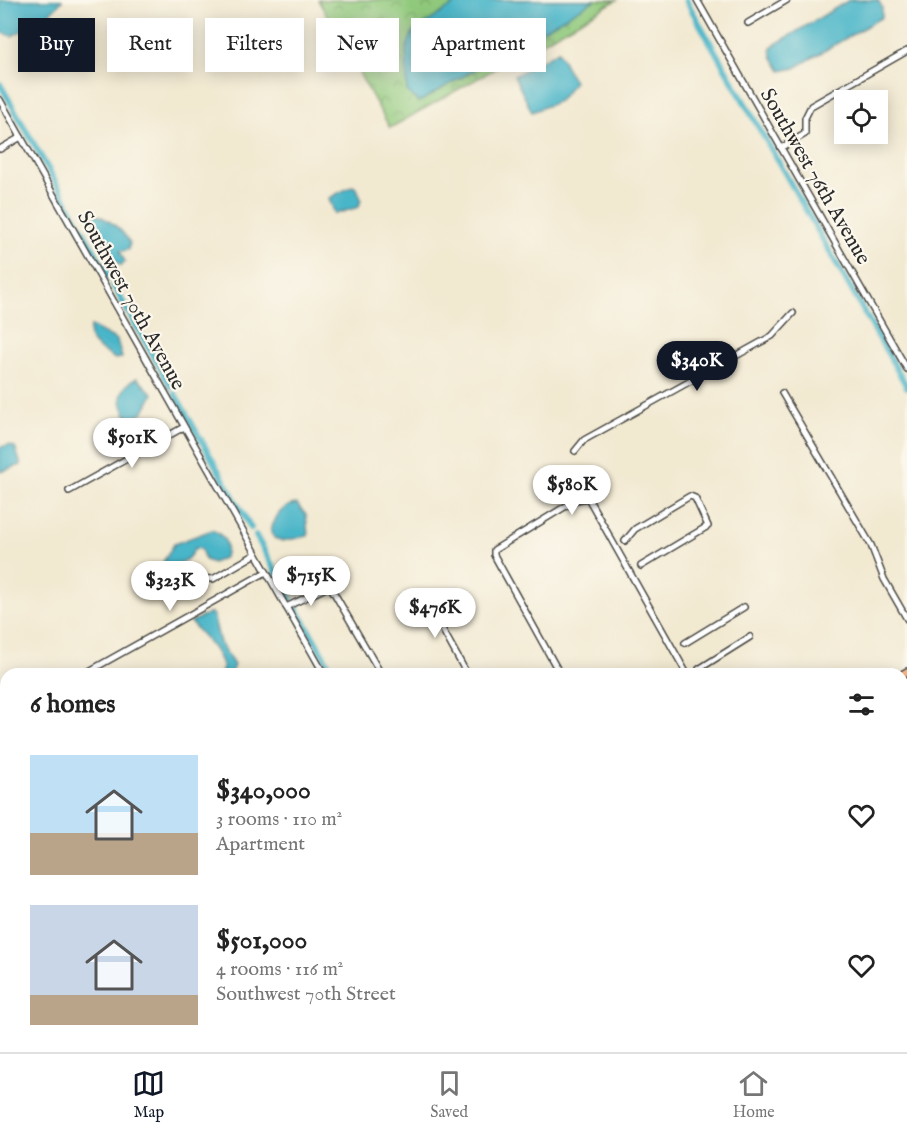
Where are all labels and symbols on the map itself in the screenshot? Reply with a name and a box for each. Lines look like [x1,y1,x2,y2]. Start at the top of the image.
street label: Southwest 76th Avenue [753,84,876,270]
street label: Southwest 70th Avenue [70,206,191,395]
pin: $340K [655,341,739,392]
pin: $501K [90,418,174,469]
pin: $580K [530,465,614,516]
pin: $715K [269,556,353,607]
pin: $323K [128,561,212,612]
pin: $476K [393,588,477,639]

